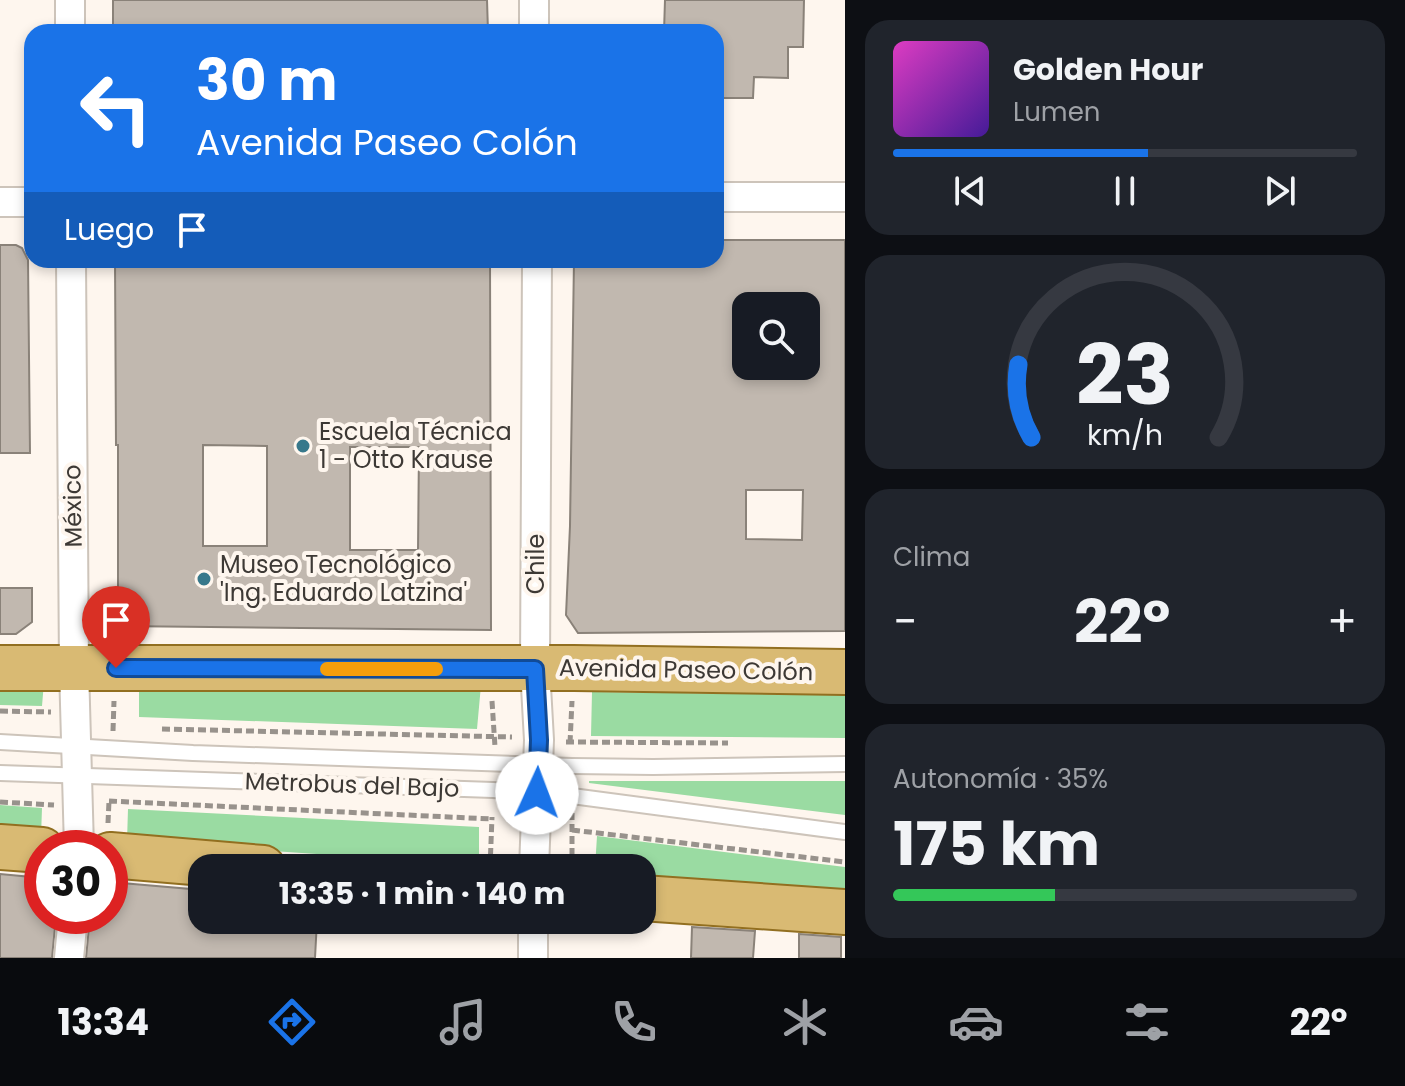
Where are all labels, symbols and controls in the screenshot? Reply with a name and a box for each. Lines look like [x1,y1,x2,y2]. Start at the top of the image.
text: 30 m [196,41,338,120]
text: Golden Hour [1013,48,1203,91]
icon: left [64,56,168,160]
text: Lumen [1013,94,1100,130]
text: Avenida Paseo Colón [196,117,578,168]
icon: previous [948,169,992,213]
icon: pause [1103,169,1147,213]
icon: next [1258,169,1302,213]
text: Luego [64,208,154,251]
icon: arrive [170,208,214,252]
map controls [732,292,820,380]
button: search [732,292,820,380]
text: 23 [1076,316,1174,432]
place label: Escuela Técnica 1 - Otto Krause [319,415,512,476]
text: km/h [1087,415,1163,455]
marker: Escuela Técnica 1 - Otto Krause [294,437,312,455]
street label: México [55,464,90,548]
street label: Chile [519,534,552,594]
text: Clima [893,539,970,575]
place label: Museo Tecnológico 'Ing. Eduardo Latzina' [220,548,467,609]
marker: Museo Tecnológico 'Ing. Eduardo Latzina' [195,570,213,588]
text: 22° [1074,580,1170,664]
pin [82,586,150,668]
text: − [893,591,917,652]
text: + [1327,591,1357,652]
icon: arrive [94,598,138,642]
street label: Avenida Paseo Colón [559,651,814,688]
position arrow [495,751,579,835]
text: Autonomía · 35% [893,761,1108,797]
street label: Metrobus del Bajo [244,764,460,805]
text: 175 km [893,802,1100,886]
speed limit sign: 30 [24,830,128,934]
text: 13:35 · 1 min · 140 m [279,872,565,915]
icon: directions [264,994,320,1050]
icon: music [435,994,491,1050]
icon: phone [606,994,662,1050]
icon: climate [777,994,833,1050]
icon: car [948,994,1004,1050]
icon: filters [1119,994,1175,1050]
text: 13:34 [57,997,149,1048]
text: 22° [1290,997,1348,1048]

